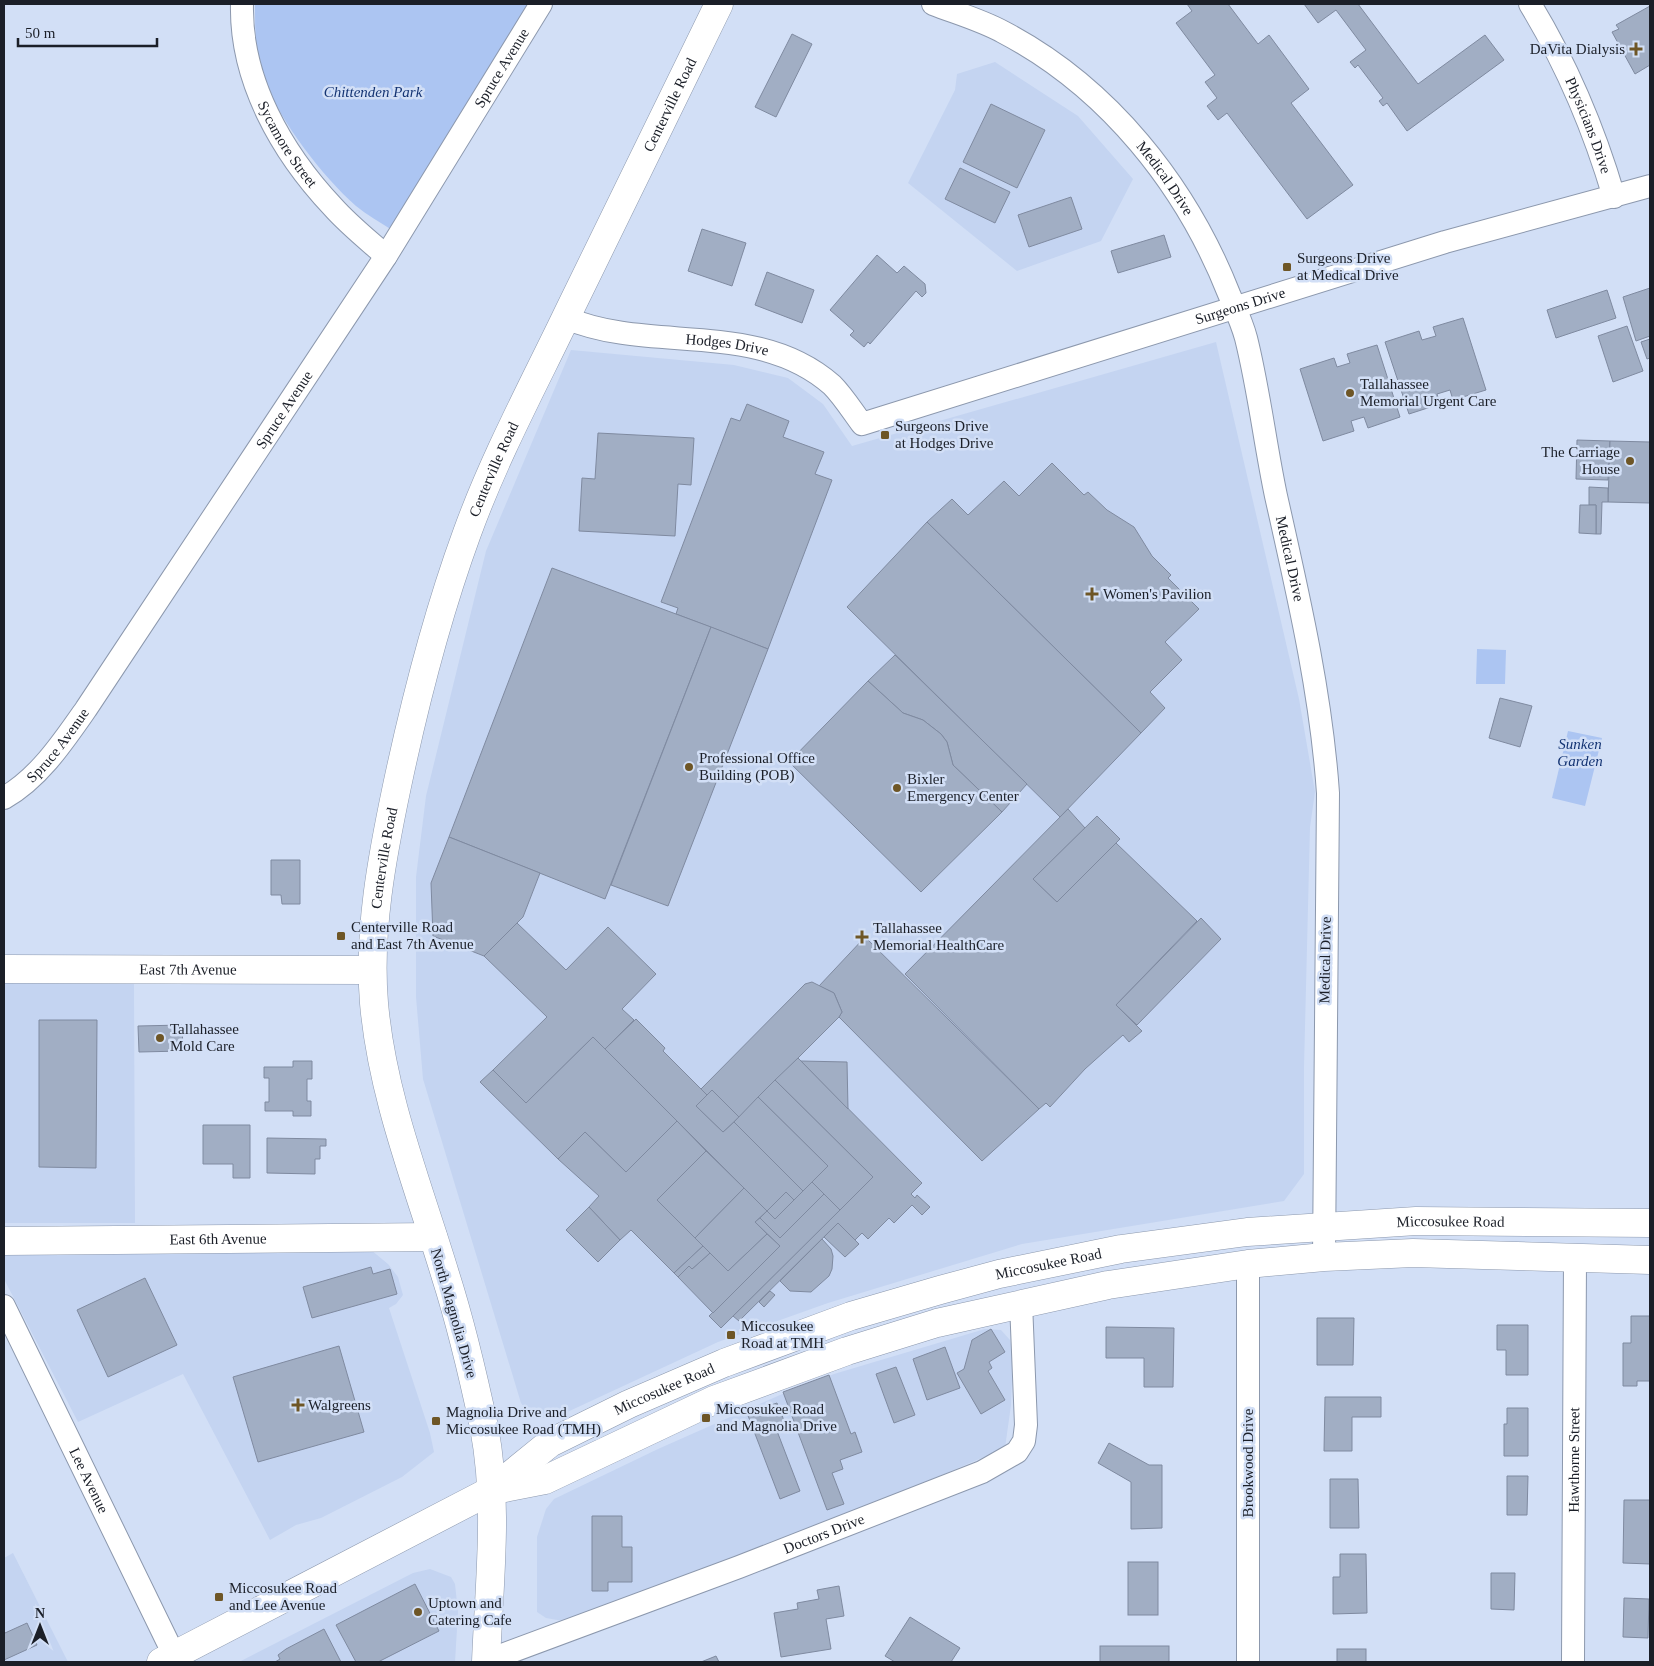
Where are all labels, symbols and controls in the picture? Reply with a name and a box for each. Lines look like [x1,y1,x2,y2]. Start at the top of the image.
scale bar [18,15,156,47]
text: 50 m [25,25,56,41]
street label: Spruce Avenue [471,25,532,111]
place label: DaVita Dialysis [1530,41,1625,57]
marker: DaVita Dialysis [1629,42,1643,56]
street label: Centerville Road [640,55,700,154]
street label: Physicians Drive [1562,75,1614,176]
park label: Chittenden Park [324,84,423,100]
street label: Sycamore Street [255,99,321,191]
street label: Medical Drive [1133,138,1197,218]
place label: Surgeons Drive at Medical Drive [1297,250,1399,283]
marker: Surgeons Drive at Medical Drive [1281,261,1293,273]
street label: Surgeons Drive [1193,284,1288,327]
street label: Hodges Drive [685,331,771,359]
street label: Spruce Avenue [253,367,316,452]
place label: Tallahassee Memorial Urgent Care [1360,376,1497,409]
marker: Tallahassee Memorial Urgent Care [1344,387,1356,399]
place label: Surgeons Drive at Hodges Drive [895,418,994,451]
street label: Centerville Road [466,419,522,519]
marker: Surgeons Drive at Hodges Drive [879,429,891,441]
place label: The Carriage House [1541,444,1620,477]
marker: The Carriage House [1624,455,1636,467]
street label: Medical Drive [1273,514,1307,603]
place label: Women's Pavilion [1103,586,1212,602]
marker: Women's Pavilion [1085,587,1099,601]
street label: Spruce Avenue [23,705,92,786]
park label: Sunken Garden [1557,736,1603,769]
place label: Professional Office Building (POB) [699,750,815,784]
marker: Professional Office Building (POB) [683,761,695,773]
place label: Bixler Emergency Center [907,771,1019,804]
marker: Bixler Emergency Center [891,782,903,794]
street label: Centerville Road [368,806,400,909]
street label: Medical Drive [1316,916,1334,1004]
place label: Centerville Road and East 7th Avenue [351,919,474,952]
place label: Tallahassee Memorial HealthCare [873,920,1005,953]
marker: Centerville Road and East 7th Avenue [335,930,347,942]
marker: Tallahassee Memorial HealthCare [855,930,869,944]
street label: East 7th Avenue [139,961,237,978]
place label: Tallahassee Mold Care [170,1021,239,1054]
marker: Tallahassee Mold Care [154,1032,166,1044]
street label: Miccosukee Road [1396,1213,1505,1230]
street label: East 6th Avenue [169,1231,267,1247]
street label: Miccosukee Road [994,1245,1103,1283]
street label: North Magnolia Drive [428,1246,480,1380]
place label: Miccosukee Road at TMH [741,1318,824,1351]
marker: Miccosukee Road at TMH [725,1329,737,1341]
street label: Miccosukee Road [611,1360,717,1418]
place label: Walgreens [308,1397,371,1413]
marker: Walgreens [292,1399,304,1411]
place label: Miccosukee Road and Magnolia Drive [716,1401,837,1434]
place label: Magnolia Drive and Miccosukee Road (TMH) [446,1404,601,1438]
street label: Hawthorne Street [1566,1406,1582,1513]
street label: Brookwood Drive [1240,1408,1256,1517]
marker: Miccosukee Road and Magnolia Drive [700,1412,712,1424]
marker: Magnolia Drive and Miccosukee Road (TMH) [430,1415,442,1427]
street label: Lee Avenue [66,1445,112,1516]
street label: Doctors Drive [781,1511,867,1557]
place label: Miccosukee Road and Lee Avenue [229,1580,337,1613]
marker: Miccosukee Road and Lee Avenue [213,1591,225,1603]
place label: Uptown and Catering Cafe [428,1595,512,1628]
north arrow [15,1601,65,1651]
text: N [35,1606,45,1621]
marker: Uptown and Catering Cafe [412,1606,424,1618]

